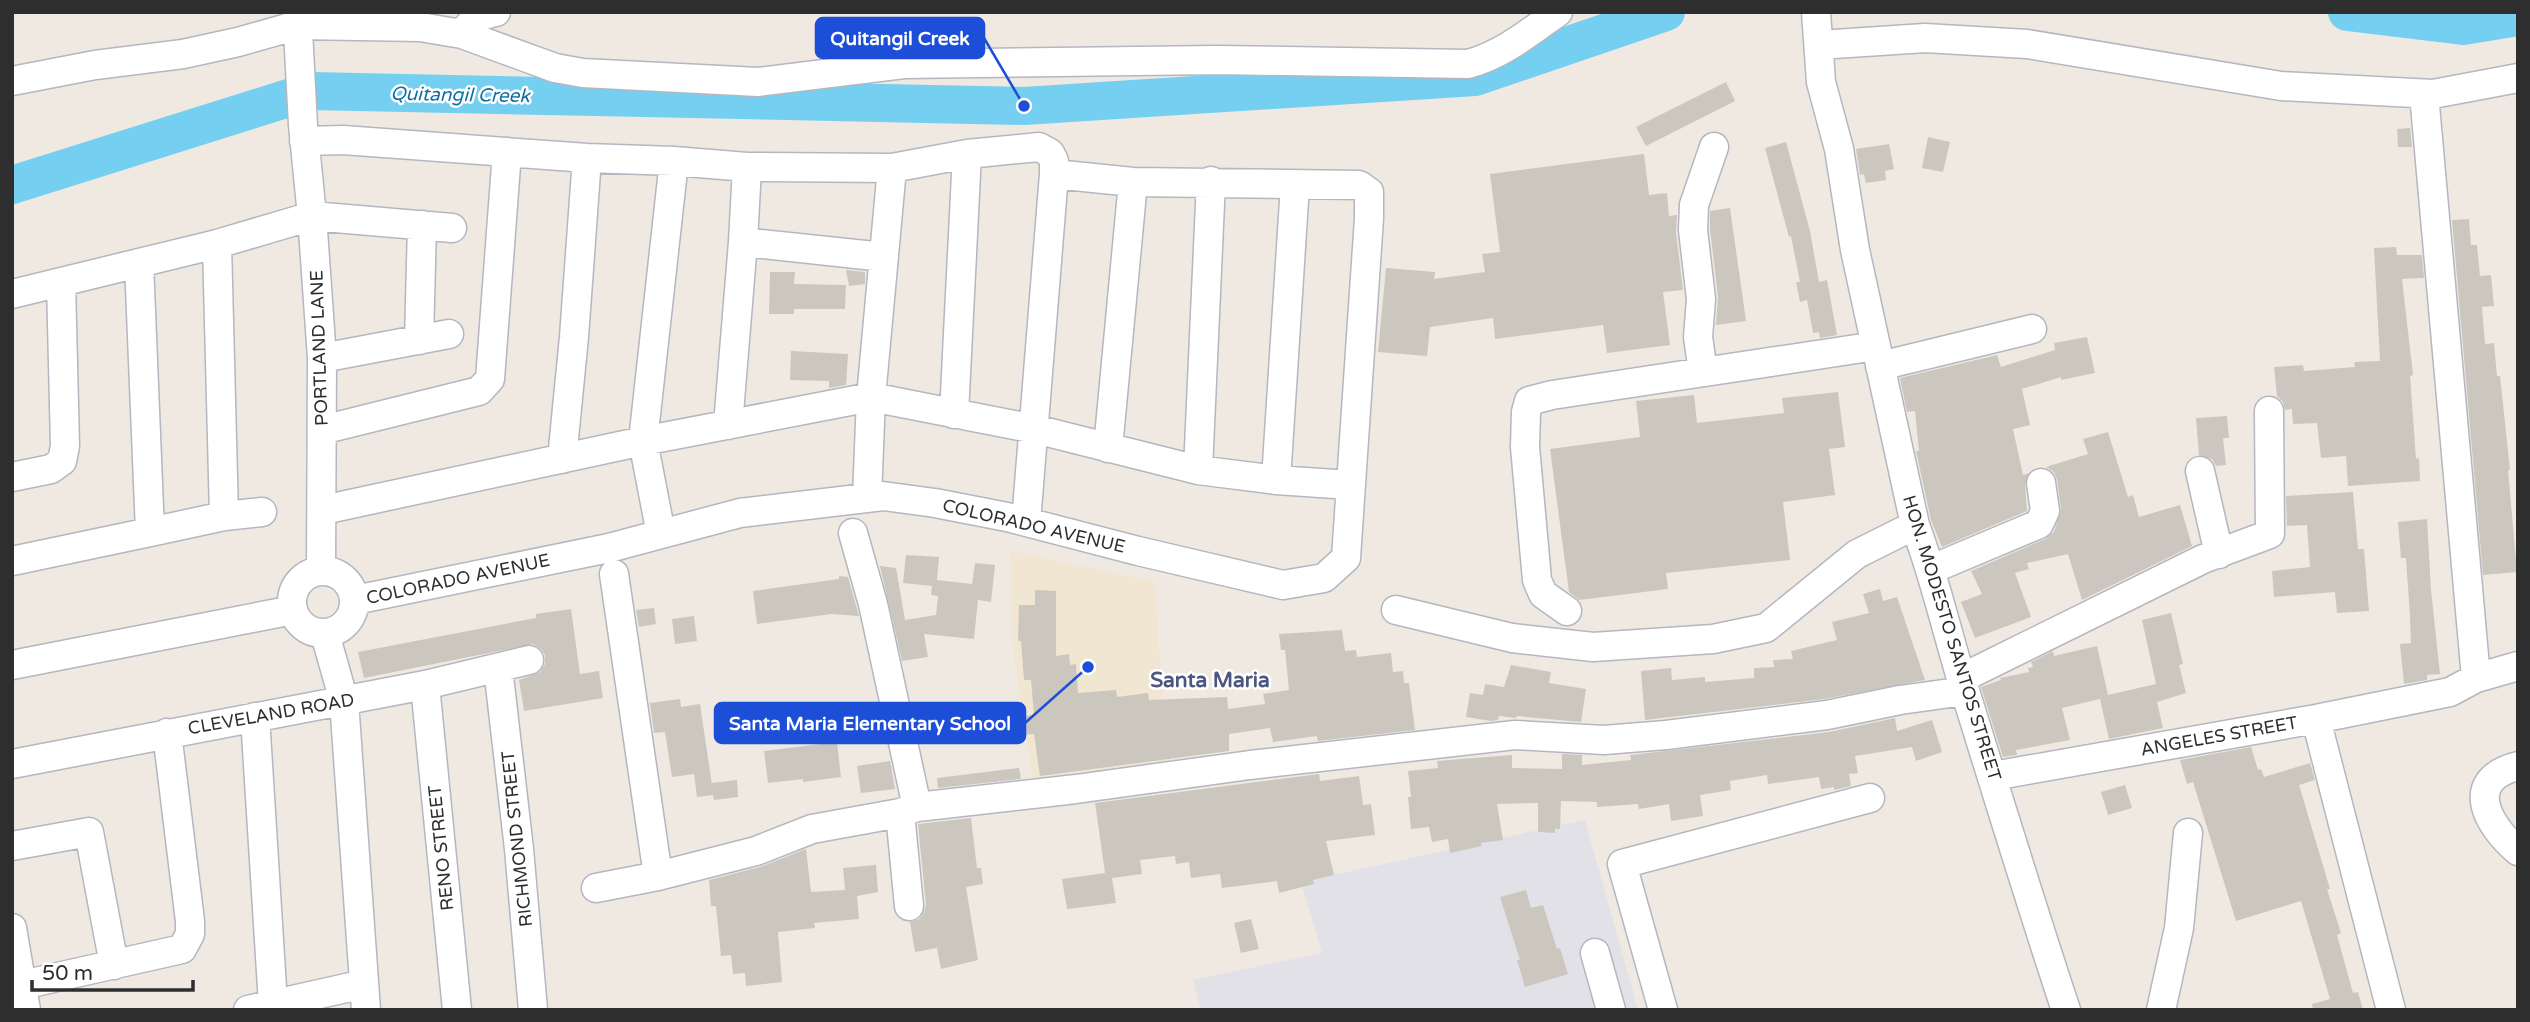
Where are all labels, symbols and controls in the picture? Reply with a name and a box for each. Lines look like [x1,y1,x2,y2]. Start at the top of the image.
callout: Quitangil Creek [816,18,984,58]
text: Quitangil Creek [830,28,970,51]
water label: Quitangil Creek [390,83,532,107]
street label: PORTLAND LANE [305,270,333,426]
street label: HON. MODESTO SANTOS STREET [1898,493,2006,783]
street label: COLORADO AVENUE [940,494,1128,558]
street label: COLORADO AVENUE [364,549,552,609]
district label: Santa Maria [1150,668,1270,693]
street label: CLEVELAND ROAD [186,689,356,739]
callout: Santa Maria Elementary School [715,703,1025,743]
street label: ANGELES STREET [2139,711,2299,761]
text: Santa Maria Elementary School [729,713,1011,736]
street label: RICHMOND STREET [497,750,537,928]
street label: RENO STREET [423,784,459,912]
scale bar [32,948,192,992]
text: 50 m [42,961,93,986]

